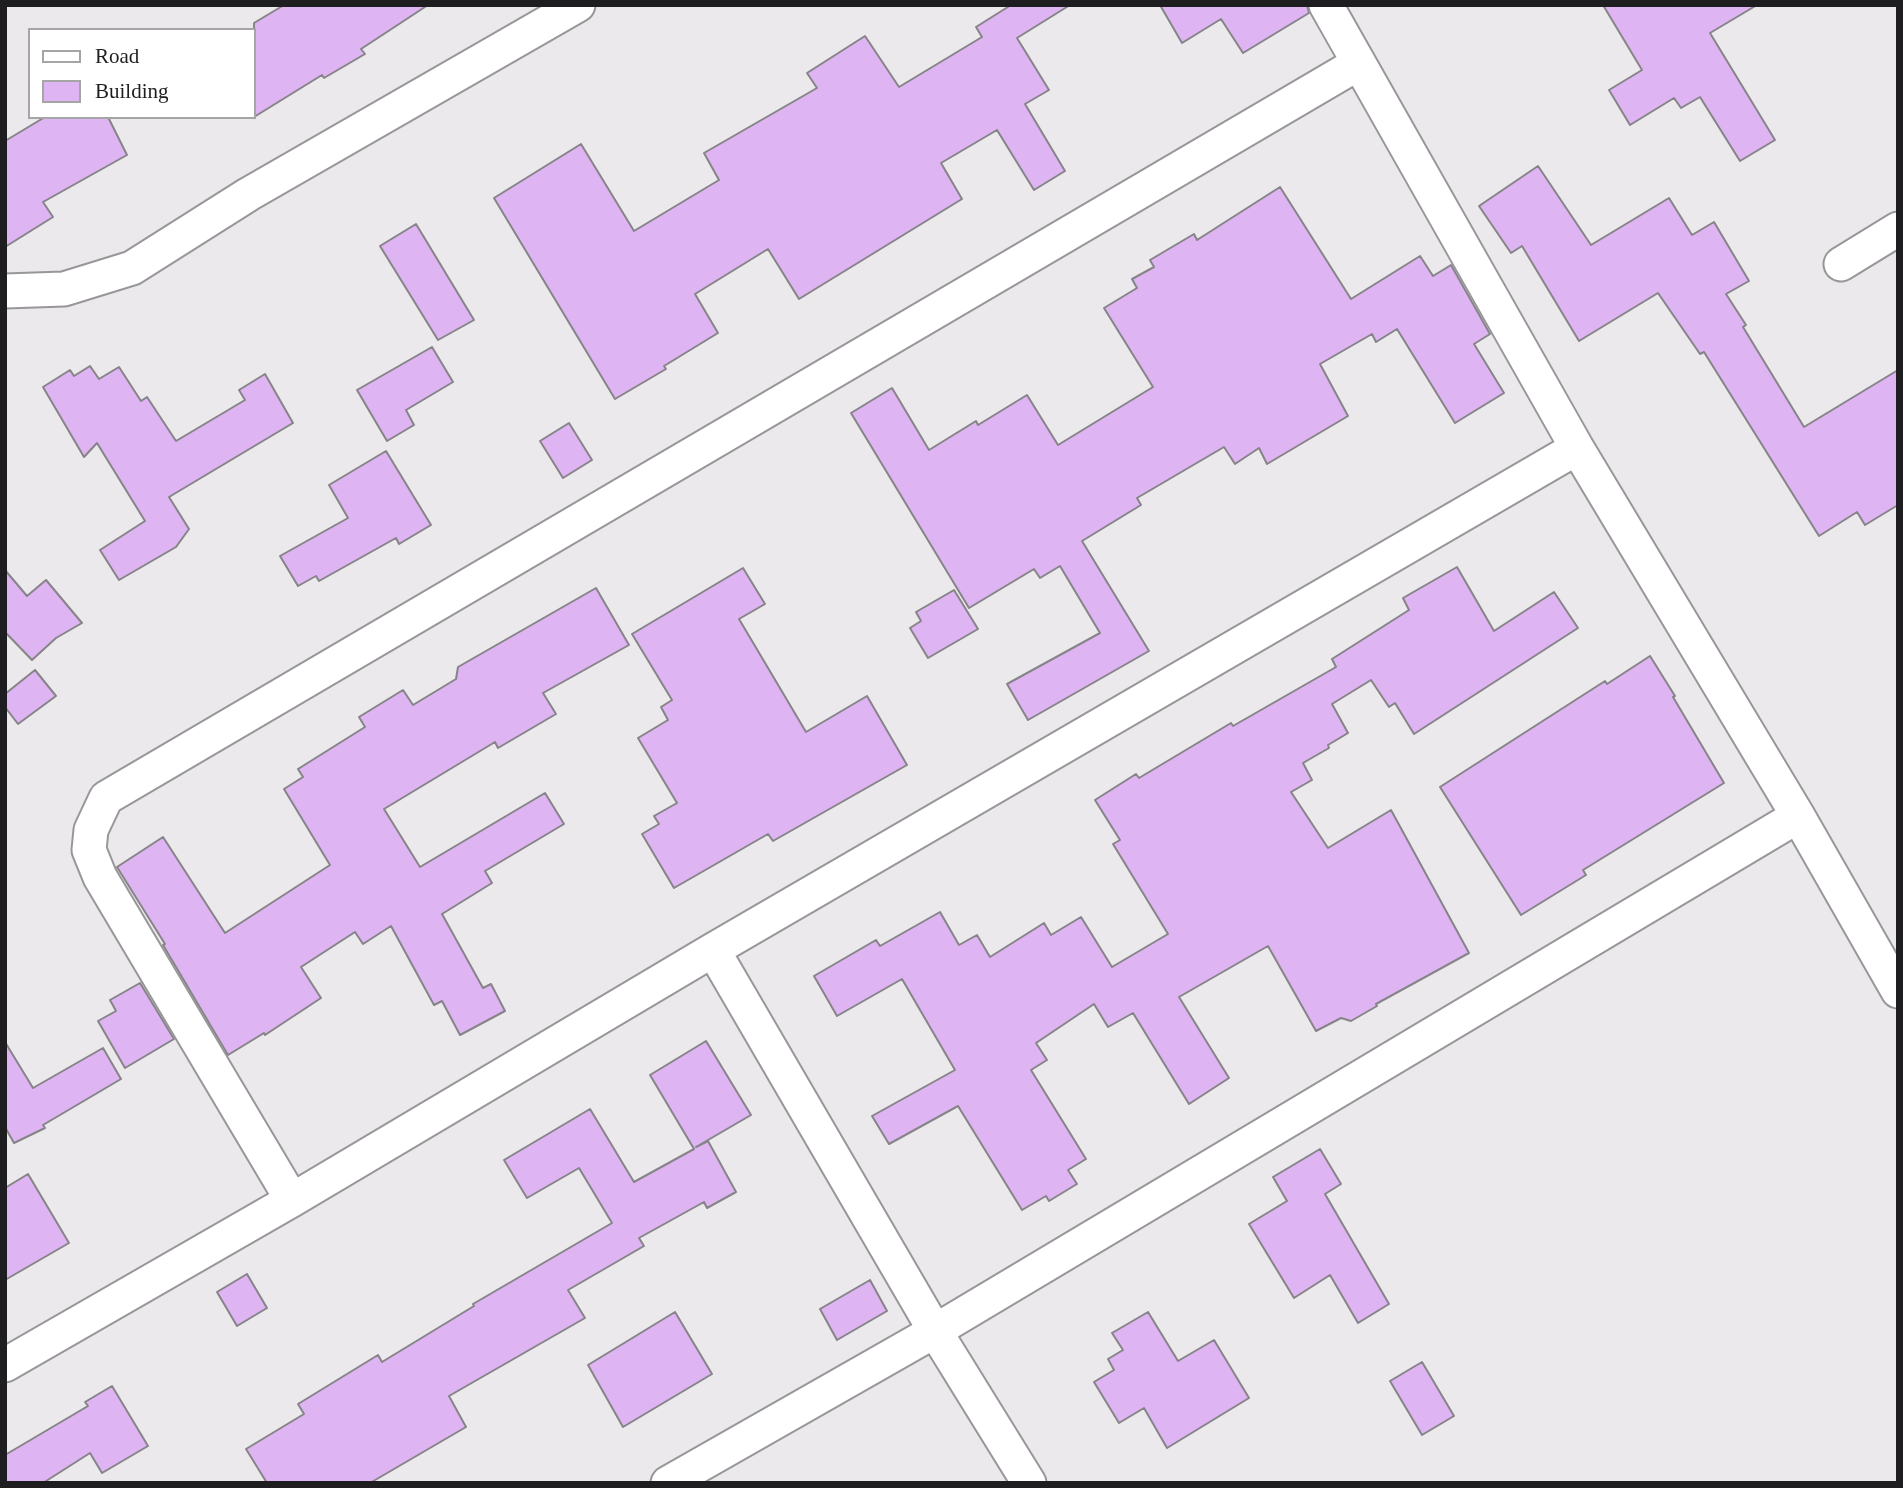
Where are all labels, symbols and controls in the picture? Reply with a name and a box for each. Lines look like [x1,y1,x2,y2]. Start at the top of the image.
legend [28,28,256,119]
text: Road [95,44,139,68]
text: Building [95,79,169,103]

